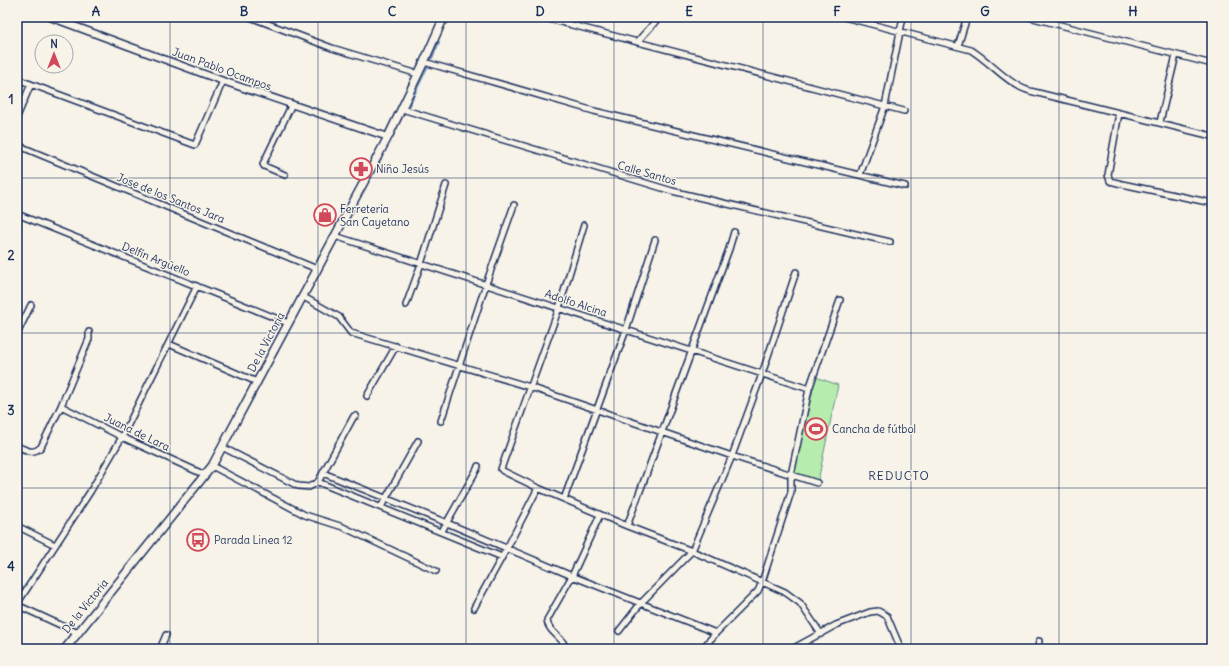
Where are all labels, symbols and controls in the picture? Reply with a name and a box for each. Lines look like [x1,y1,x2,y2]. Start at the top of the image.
text: A [92,3,101,20]
text: B [240,3,249,20]
text: C [388,3,397,20]
text: D [535,3,545,20]
text: E [685,3,693,20]
text: F [833,3,841,20]
text: G [980,3,990,20]
text: H [1128,3,1138,20]
north arrow [34,34,74,74]
text: N [50,37,58,51]
street label: Juan Pablo Ocampos [170,45,274,93]
text: 1 [8,91,14,108]
pharmacy icon: Niño Jesús [348,156,374,182]
street label: Calle Santos [616,158,678,188]
place label: Niño Jesús [376,162,429,176]
street label: Jose de los Santos Jara [115,170,227,226]
shop icon: Ferretería San Cayetano [312,202,338,228]
place label: Ferretería San Cayetano [340,202,409,229]
street label: Delfín Argüello [120,239,192,279]
text: 2 [7,247,15,264]
street label: Adolfo Alcina [543,286,609,320]
street label: De la Victoria [244,310,288,374]
text: 3 [7,402,15,419]
street label: Juana de Lara [102,410,172,454]
sports icon: Cancha de fútbol [803,416,829,442]
place label: Cancha de fútbol [832,422,916,436]
district label: REDUCTO [868,468,930,483]
bus stop icon: Parada Linea 12 [185,527,211,553]
place label: Parada Linea 12 [214,533,293,547]
text: 4 [7,558,15,575]
street label: De la Victoria [59,576,111,636]

